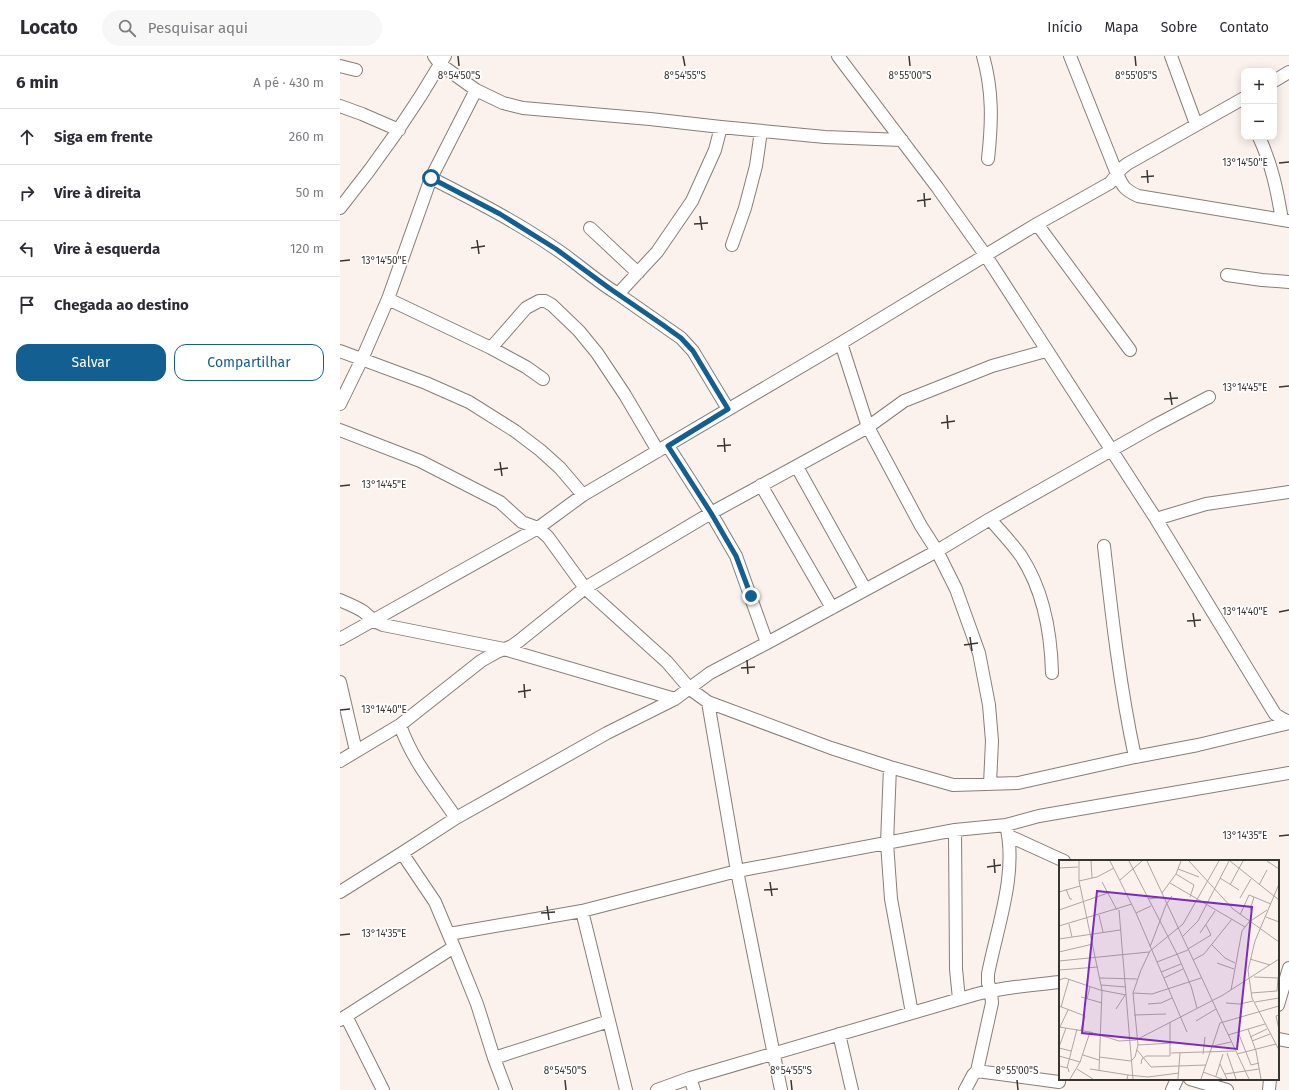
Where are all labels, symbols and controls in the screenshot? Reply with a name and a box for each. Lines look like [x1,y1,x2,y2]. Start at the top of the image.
search box [102,10,382,46]
text: Locato [20,16,78,39]
icon: search [116,17,138,39]
text: Pesquisar aqui [148,19,248,37]
text: Início [1047,19,1082,36]
text: Mapa [1104,19,1139,36]
text: Sobre [1161,19,1197,36]
text: Contato [1219,19,1269,36]
map controls [1241,68,1277,140]
button: + [1241,68,1277,104]
text: 8°54'50"S [438,70,481,82]
text: 8°54'55"S [664,70,706,82]
text: 8°55'00"S [889,70,932,82]
text: 8°55'05"S [1115,70,1158,82]
text: 6 min [16,72,59,93]
text: A pé · 430 m [253,75,324,90]
button: − [1241,104,1277,140]
icon: ahead [16,126,38,148]
text: Siga em frente [54,128,153,146]
text: 260 m [289,129,324,144]
text: 13°14'50"E [1222,157,1268,169]
route start [422,169,440,187]
icon: right [16,182,38,204]
text: Vire à direita [54,184,141,202]
text: 50 m [296,185,324,200]
icon: left [16,238,38,260]
text: Vire à esquerda [54,240,160,258]
text: 120 m [290,241,324,256]
text: 13°14'50"E [361,255,407,267]
icon: arrive [16,294,38,316]
text: Chegada ao destino [54,296,189,314]
button: Salvar [16,344,166,381]
button: Compartilhar [174,344,324,381]
text: 13°14'45"E [1223,382,1267,394]
text: 13°14'45"E [362,479,406,491]
route end [742,587,760,605]
text: 13°14'40"E [1222,606,1268,618]
text: 13°14'40"E [361,704,407,716]
text: 13°14'35"E [1223,830,1267,842]
inset map [1059,860,1279,1080]
text: 13°14'35"E [362,928,406,940]
text: 8°54'50"S [544,1065,587,1077]
text: 8°54'55"S [770,1065,812,1077]
text: 8°55'00"S [996,1065,1039,1077]

